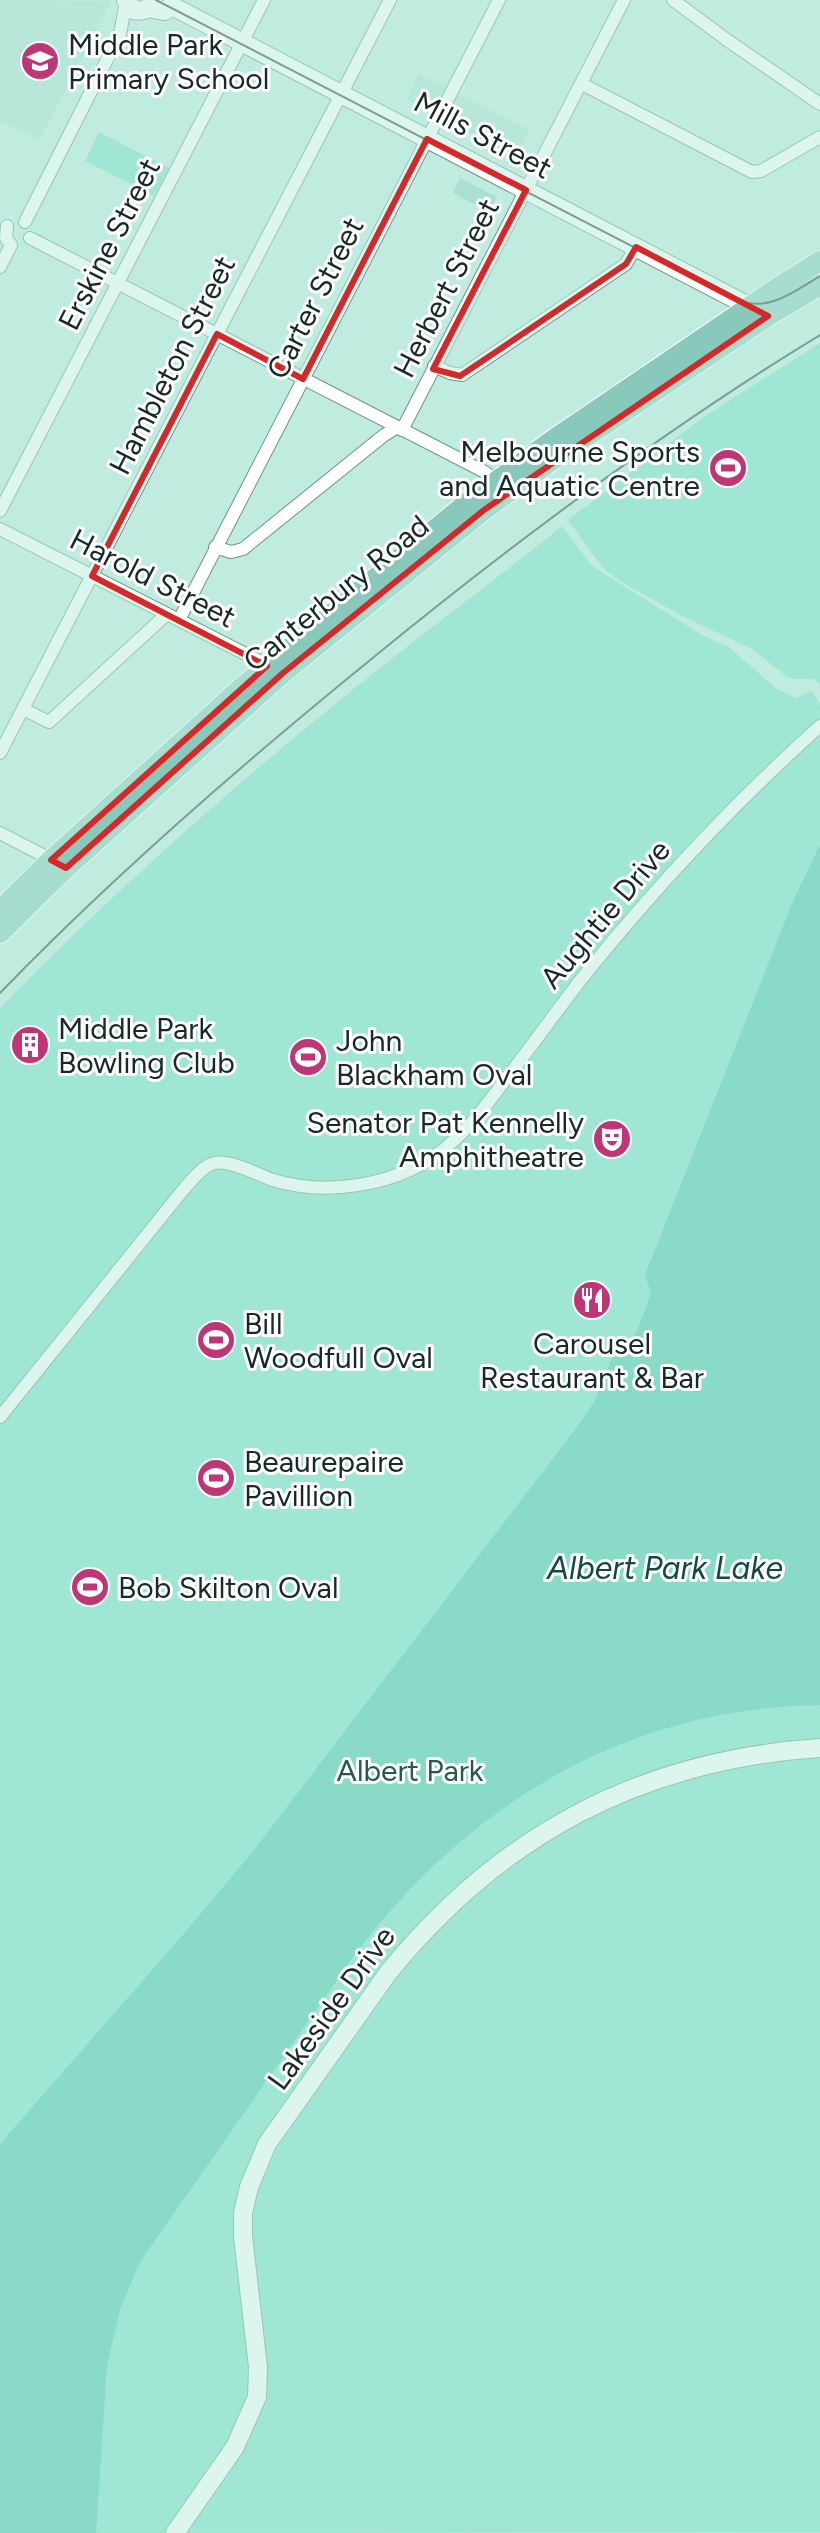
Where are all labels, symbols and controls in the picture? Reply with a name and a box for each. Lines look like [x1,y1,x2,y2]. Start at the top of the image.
place label: Middle Park Primary School [68,26,269,97]
school or university icon: Middle Park Primary School [19,40,61,82]
street label: Mills Street [408,83,558,187]
street label: Erskine Street [50,152,168,336]
street label: Herbert Street [385,192,507,384]
street label: Carter Street [259,211,371,385]
street label: Hambleton Street [101,249,243,481]
place label: Melbourne Sports and Aquatic Centre [439,433,700,504]
sports icon: Melbourne Sports and Aquatic Centre [707,447,749,489]
street label: Canterbury Road [236,507,436,679]
street label: Harold Street [64,520,242,636]
street label: Aughtie Drive [532,832,678,996]
place label: Middle Park Bowling Club [58,1010,235,1081]
place label: John Blackham Oval [336,1022,532,1093]
building icon: Middle Park Bowling Club [9,1024,51,1066]
sports icon: John Blackham Oval [287,1036,329,1078]
place label: Senator Pat Kennelly Amphitheatre [307,1104,584,1175]
theatre icon: Senator Pat Kennelly Amphitheatre [591,1118,633,1160]
restaurant icon: Carousel Restaurant & Bar [571,1279,613,1321]
place label: Bill Woodfull Oval [244,1305,433,1376]
sports icon: Bill Woodfull Oval [195,1319,237,1361]
place label: Carousel Restaurant & Bar [480,1325,704,1396]
place label: Beaurepaire Pavillion [244,1443,404,1514]
sports icon: Beaurepaire Pavillion [195,1457,237,1499]
water label: Albert Park Lake [545,1549,783,1587]
sports icon: Bob Skilton Oval [69,1566,111,1608]
place label: Bob Skilton Oval [118,1569,339,1606]
park label: Albert Park [337,1752,484,1789]
street label: Lakeside Drive [259,1919,403,2097]

